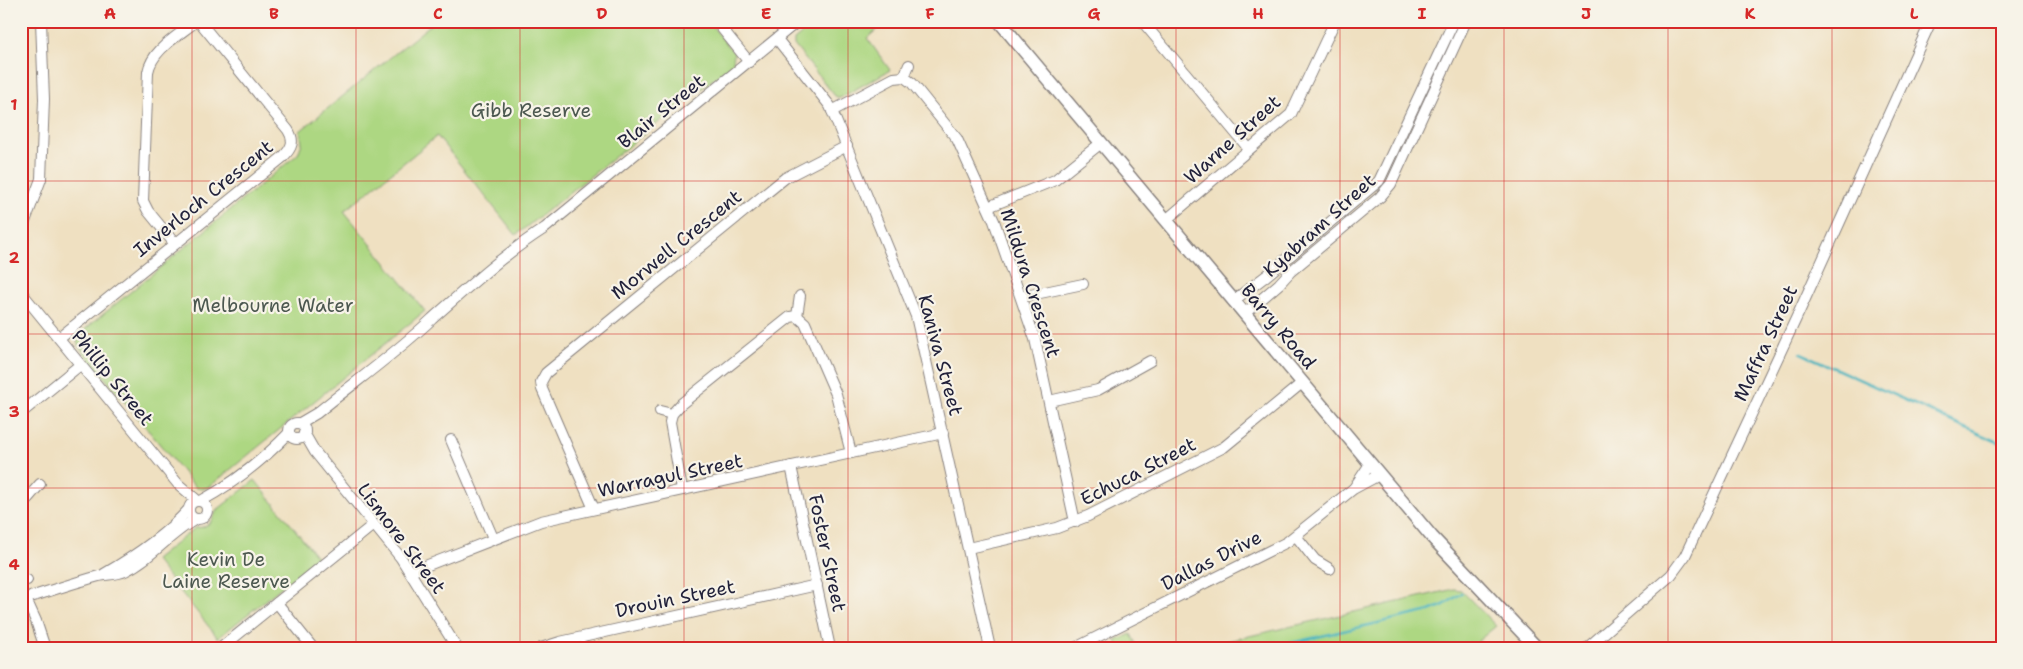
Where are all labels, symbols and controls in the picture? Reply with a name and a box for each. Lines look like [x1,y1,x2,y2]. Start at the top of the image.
text: A [104,3,116,24]
text: B [269,3,279,24]
text: C [433,3,443,24]
text: D [596,3,608,24]
text: E [761,3,771,24]
text: F [925,3,935,24]
text: G [1088,3,1101,24]
text: H [1252,3,1264,24]
text: I [1418,3,1427,24]
text: J [1581,3,1591,24]
text: K [1745,3,1756,24]
text: L [1910,3,1919,24]
street label: Blair Street [612,69,710,154]
street label: Warne Street [1179,89,1286,189]
text: 1 [10,94,18,115]
park label: Gibb Reserve [471,98,591,123]
street label: Inverloch Crescent [128,134,278,262]
street label: Kyabram Street [1258,168,1381,283]
street label: Morwell Crescent [606,184,747,305]
street label: Mildura Crescent [995,205,1066,361]
text: 2 [8,247,20,268]
street label: Barry Road [1235,278,1322,374]
street label: Maffra Street [1728,281,1803,405]
street label: Kaniva Street [912,292,969,418]
park label: Melbourne Water [192,293,354,318]
street label: Phillip Street [66,324,159,431]
text: 3 [8,401,20,422]
street label: Echuca Street [1076,432,1200,511]
street label: Warragul Street [595,448,745,503]
street label: Lismore Street [352,478,451,599]
street label: Foster Street [803,492,852,614]
street label: Dallas Drive [1157,524,1266,596]
park label: Kevin De Laine Reserve [162,547,290,594]
text: 4 [8,554,20,575]
street label: Drouin Street [613,574,737,623]

